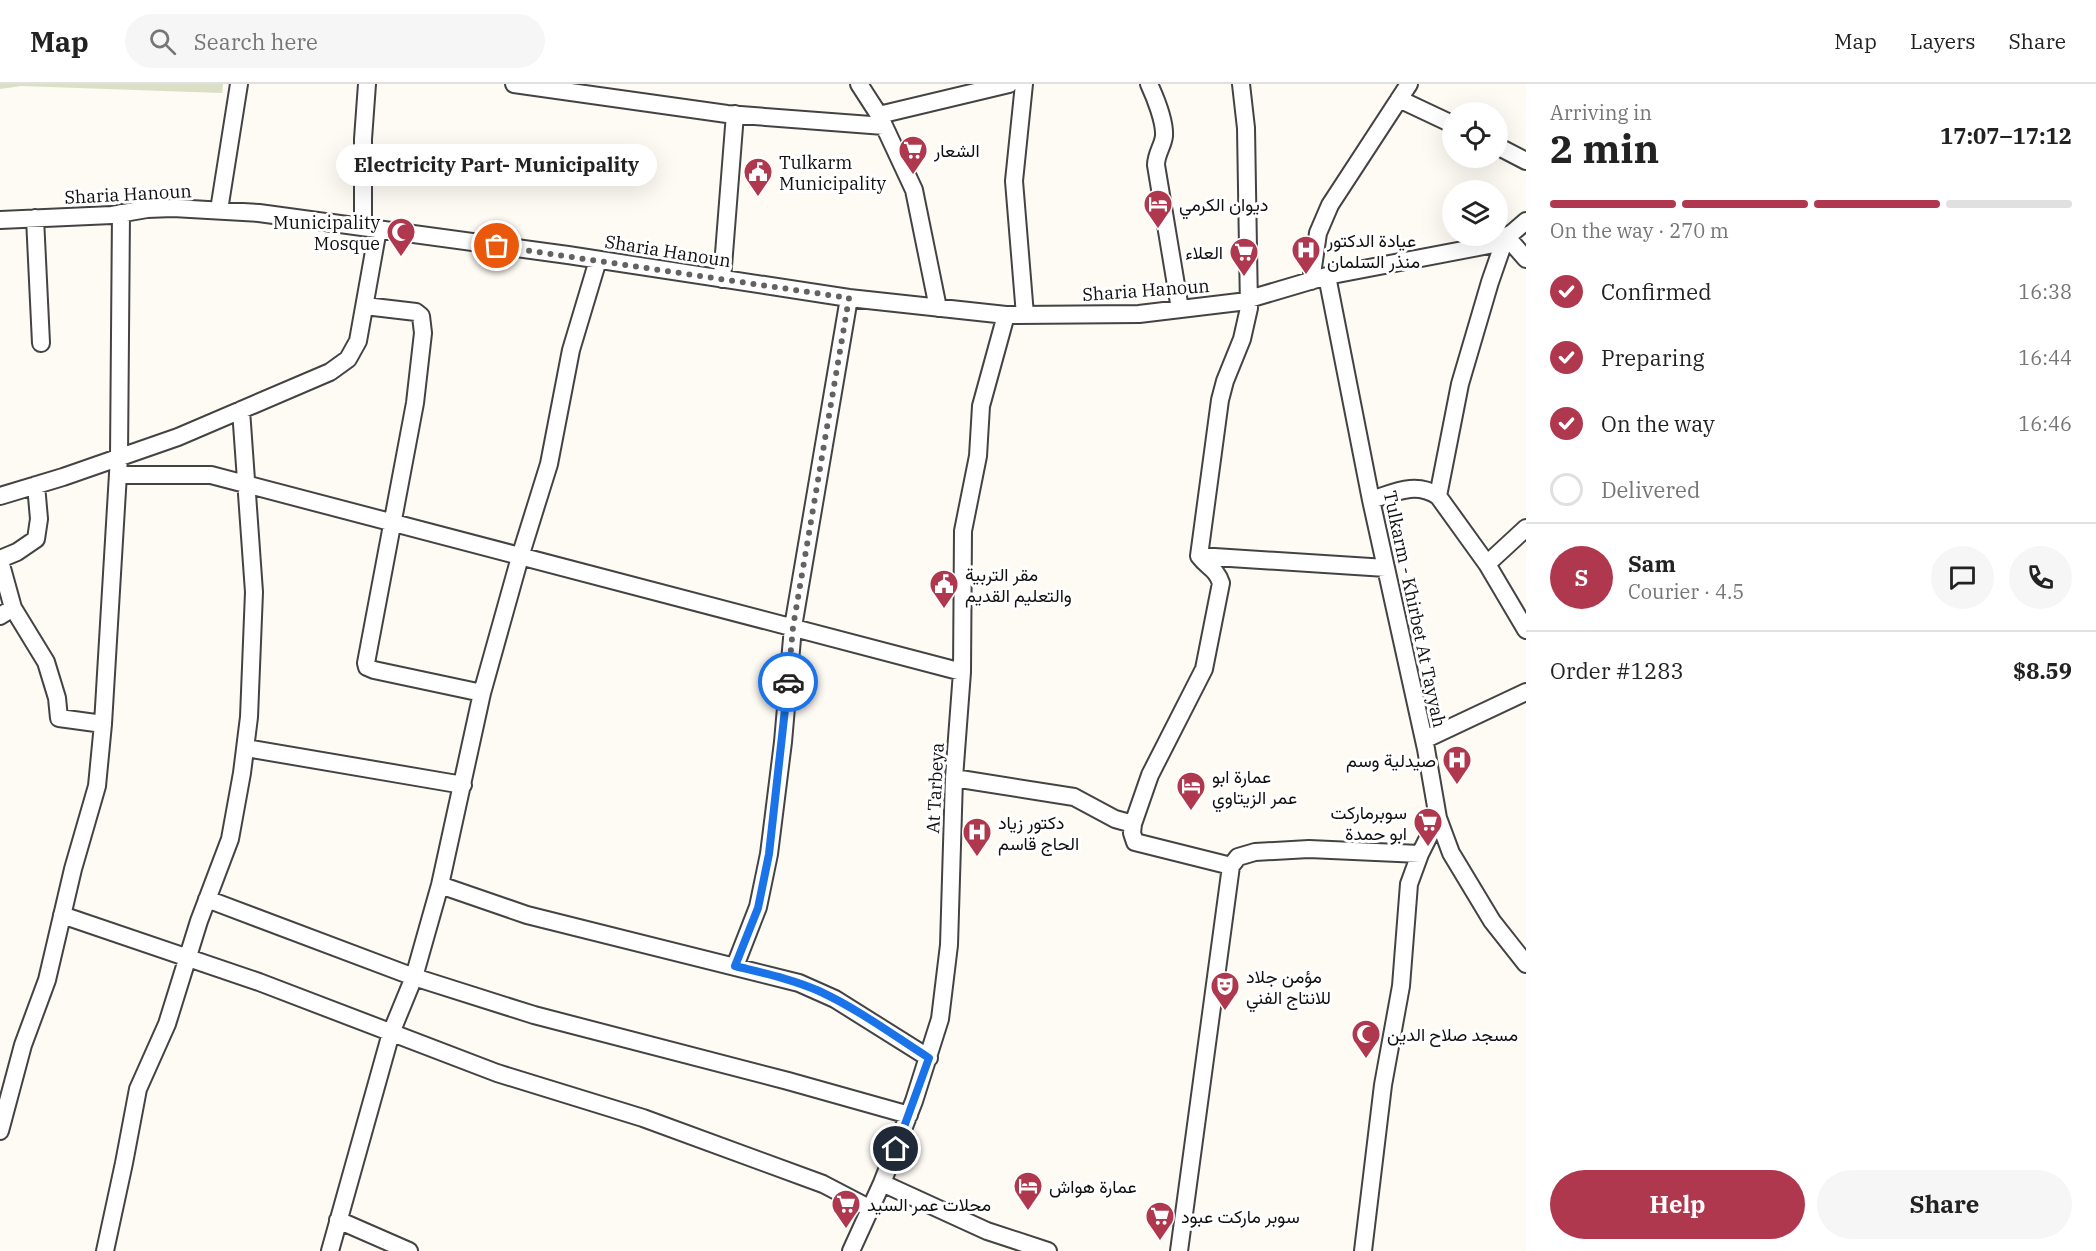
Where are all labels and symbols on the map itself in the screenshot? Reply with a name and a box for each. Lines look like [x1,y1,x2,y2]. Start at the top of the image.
supermarket icon: الشعار [897,134,929,176]
place label: الشعار [933,139,980,162]
callout: Electricity Part- Municipality [336,144,658,186]
place label: Tulkarm Municipality [779,151,886,195]
public building icon: Tulkarm Municipality [742,156,774,198]
street label: Sharia Hanoun [64,179,192,209]
hotel icon: ديوان الكرمي [1142,188,1174,230]
place label: ديوان الكرمي [1179,193,1268,220]
place label: Municipality Mosque [273,211,380,255]
mosque icon: Municipality Mosque [385,216,417,258]
pin [471,220,522,271]
place label: عيادة الدكتور منذر السلمان [1326,229,1420,273]
street label: Sharia Hanoun [603,230,733,272]
hospital icon: عيادة الدكتور منذر السلمان [1290,234,1322,276]
supermarket icon: العلاء [1228,236,1260,278]
place label: العلاء [1185,241,1223,264]
street label: Sharia Hanoun [1082,274,1210,306]
street label: Tulkarm - Khirbet At Tayyah [1379,489,1451,729]
place label: مقر التربية والتعليم القديم [965,563,1072,608]
public building icon: مقر التربية والتعليم القديم [928,568,960,610]
courier [758,652,818,712]
street label: At Tarbeya [921,742,949,834]
hospital icon: صيدلية وسم [1441,744,1473,786]
place label: صيدلية وسم [1346,749,1436,773]
place label: عمارة ابو عمر الزيتاوي [1212,765,1297,813]
hotel icon: عمارة ابو عمر الزيتاوي [1175,770,1207,812]
place label: سوبرماركت ابو حمدة [1330,801,1407,845]
supermarket icon: سوبرماركت ابو حمدة [1412,806,1444,848]
place label: دكتور زياد الحاج قاسم [998,811,1079,856]
hospital icon: دكتور زياد الحاج قاسم [961,816,993,858]
place label: مؤمن جلاد للانتاج الفني [1246,965,1331,1013]
theatre icon: مؤمن جلاد للانتاج الفني [1209,970,1241,1012]
mosque icon: مسجد صلاح الدين [1350,1018,1382,1060]
place label: مسجد صلاح الدين [1387,1023,1518,1047]
pin [870,1123,921,1174]
hotel icon: عمارة هواش [1012,1170,1044,1212]
place label: عمارة هواش [1049,1175,1137,1198]
supermarket icon: محلات عمر السيد [830,1188,862,1230]
place label: محلات عمر السيد [867,1193,991,1216]
supermarket icon: سوبر ماركت عبود [1144,1200,1176,1242]
place label: سوبر ماركت عبود [1181,1205,1300,1228]

